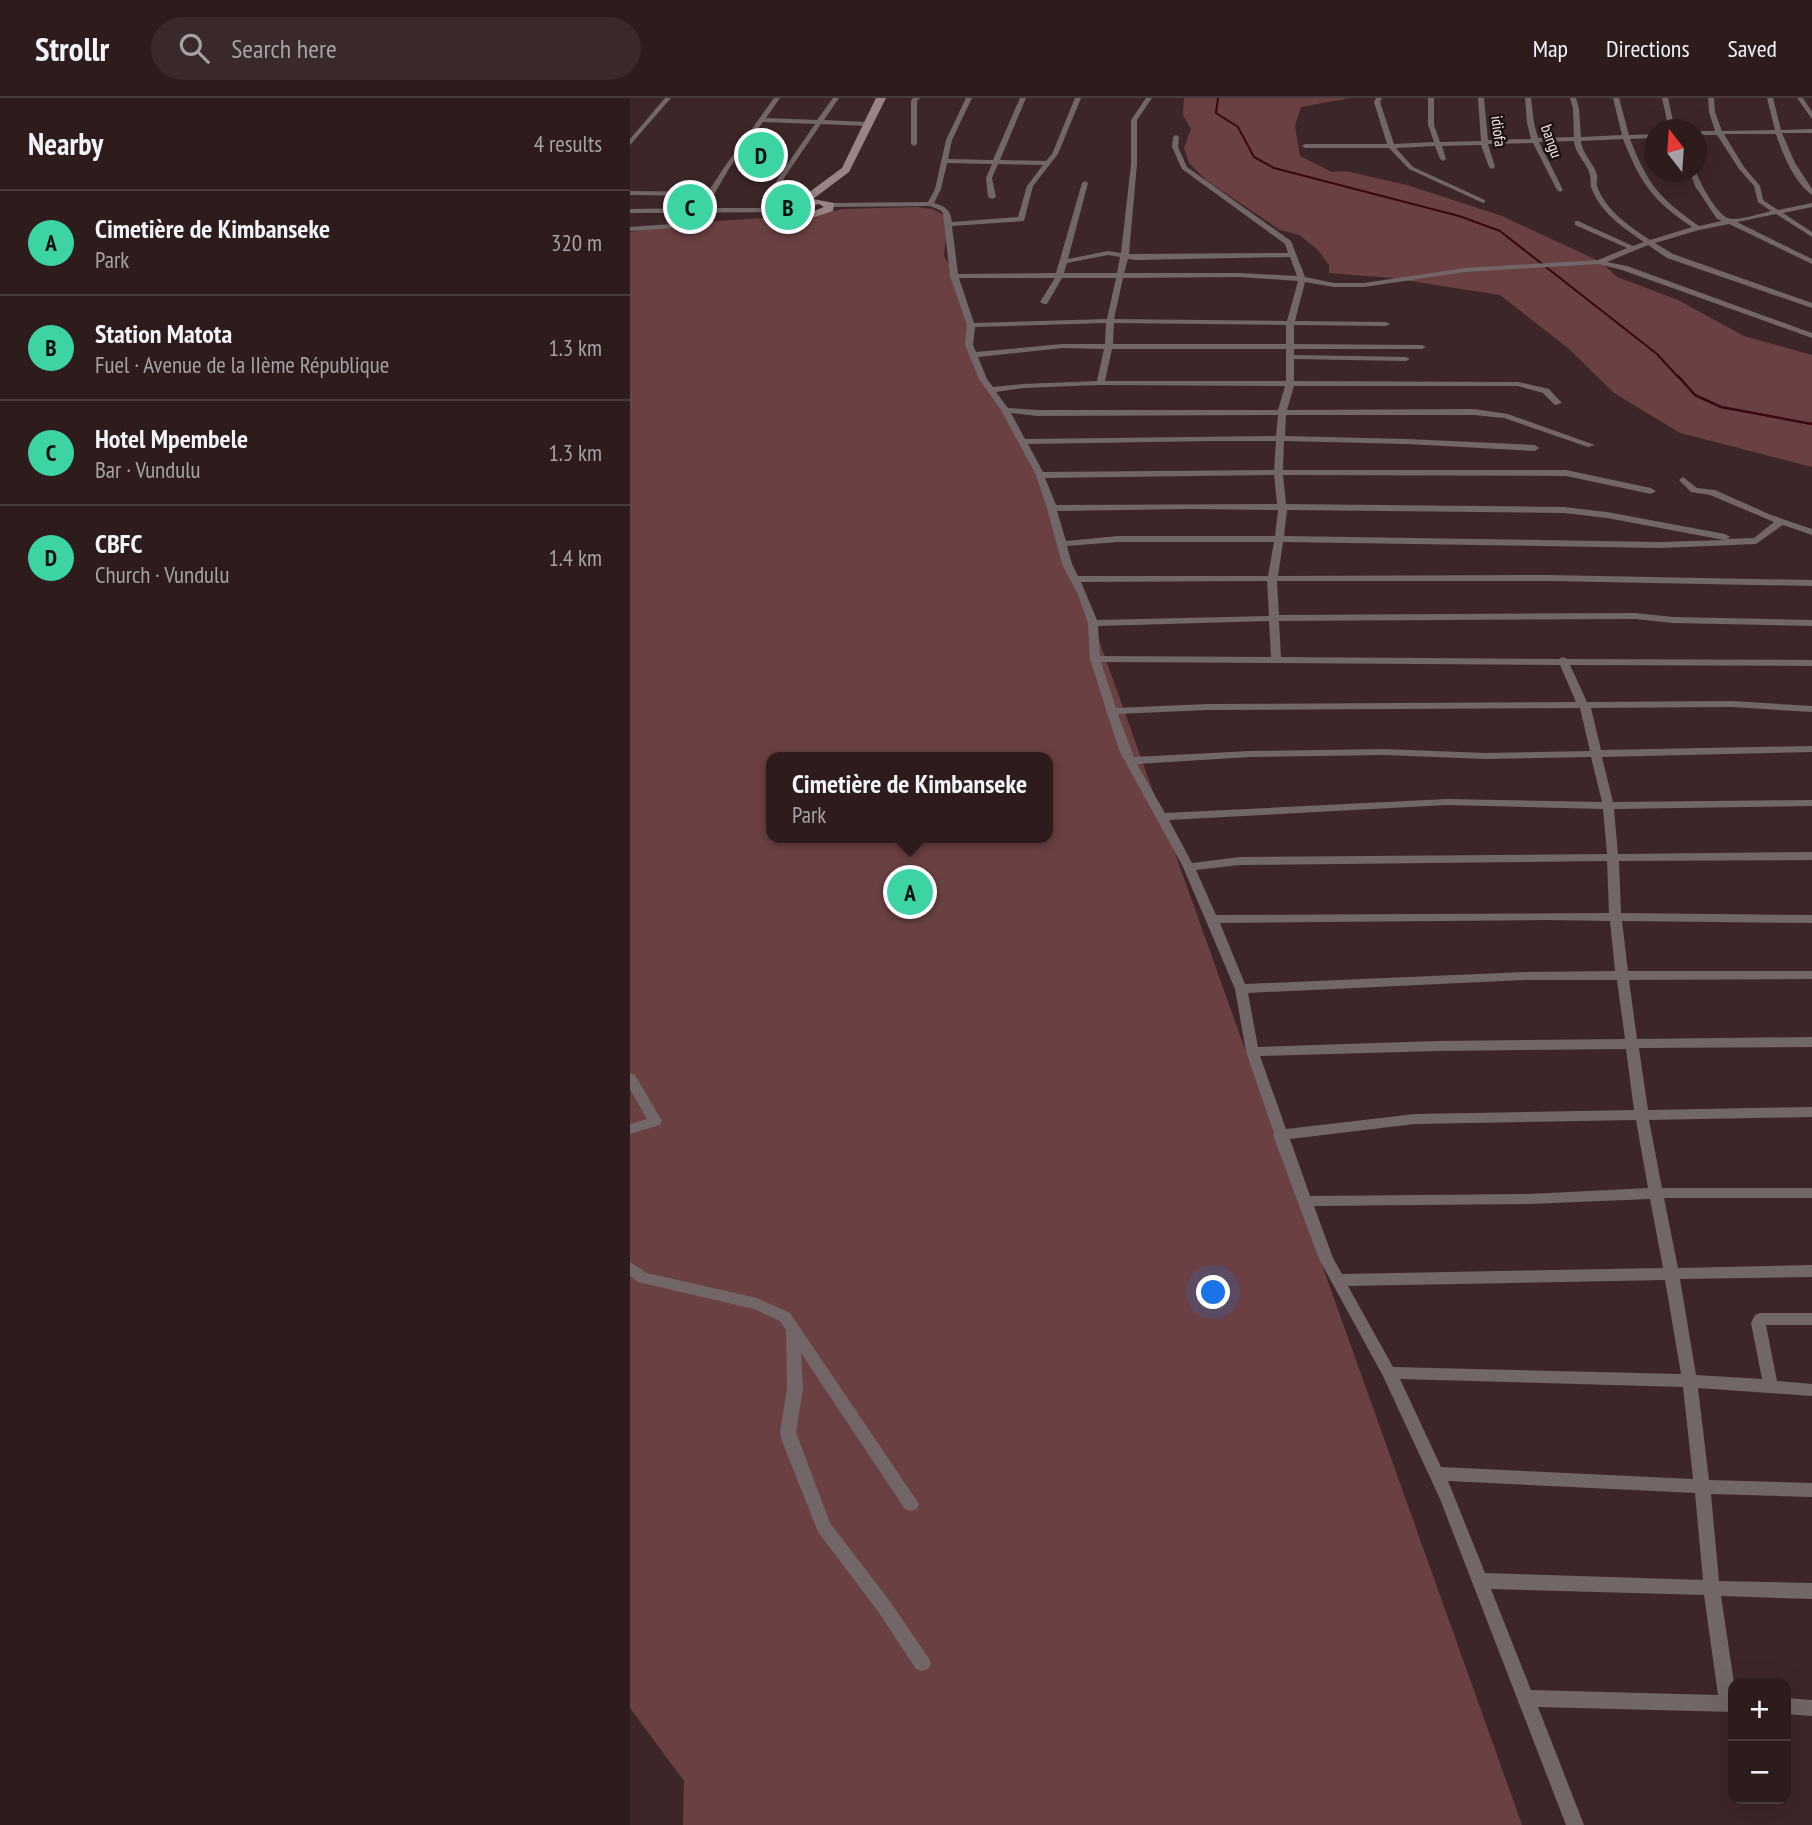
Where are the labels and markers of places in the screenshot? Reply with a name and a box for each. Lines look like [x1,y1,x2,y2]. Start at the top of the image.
pin: D [738,129,784,181]
pin: C [667,181,713,233]
pin: B [765,181,811,233]
pin: A [887,866,933,918]

